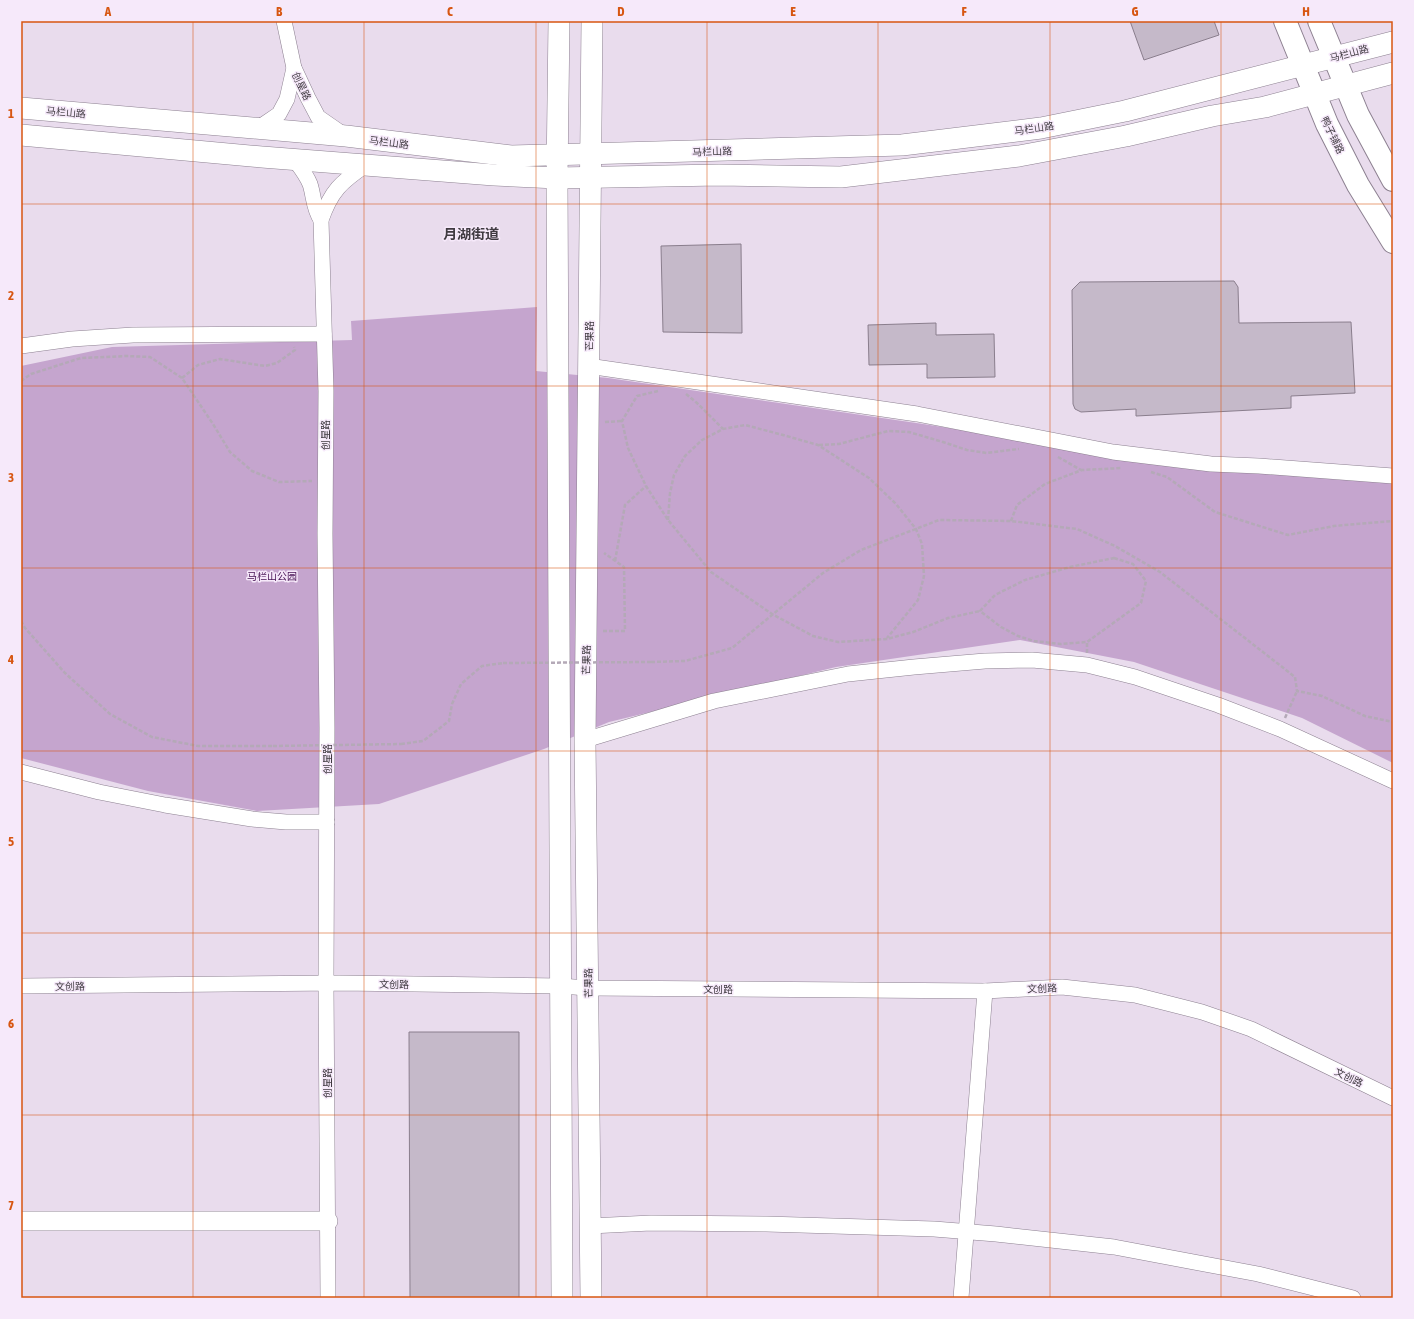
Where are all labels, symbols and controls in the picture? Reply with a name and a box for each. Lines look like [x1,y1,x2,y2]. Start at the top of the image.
text: A [104,4,112,19]
text: B [276,4,283,19]
text: C [447,4,453,19]
text: D [617,4,625,19]
text: E [790,4,796,19]
text: F [961,4,967,19]
text: G [1132,4,1139,19]
text: H [1302,4,1310,19]
street label: 马栏山路 [1328,43,1370,64]
street label: 创星路 [290,70,313,102]
street label: 马栏山路 [46,105,86,120]
text: 1 [8,106,14,121]
street label: 鸭子铺路 [1319,115,1346,156]
street label: 马栏山路 [1013,120,1055,137]
street label: 马栏山路 [368,135,409,150]
street label: 马栏山路 [692,145,732,158]
district label: 月湖街道 [443,226,499,242]
text: 2 [8,288,14,303]
street label: 芒果路 [584,321,595,351]
street label: 创星路 [320,420,331,450]
text: 3 [8,470,14,485]
park label: 马栏山公园 [247,571,297,582]
street label: 芒果路 [581,645,592,675]
text: 4 [7,652,14,667]
street label: 创星路 [322,744,333,774]
text: 5 [8,834,14,849]
street label: 芒果路 [583,968,594,998]
street label: 文创路 [379,979,409,990]
street label: 文创路 [55,981,85,992]
street label: 文创路 [1027,982,1057,995]
street label: 文创路 [703,984,733,995]
text: 6 [8,1016,14,1031]
street label: 文创路 [1333,1066,1365,1089]
street label: 创星路 [322,1068,333,1098]
text: 7 [8,1198,14,1213]

